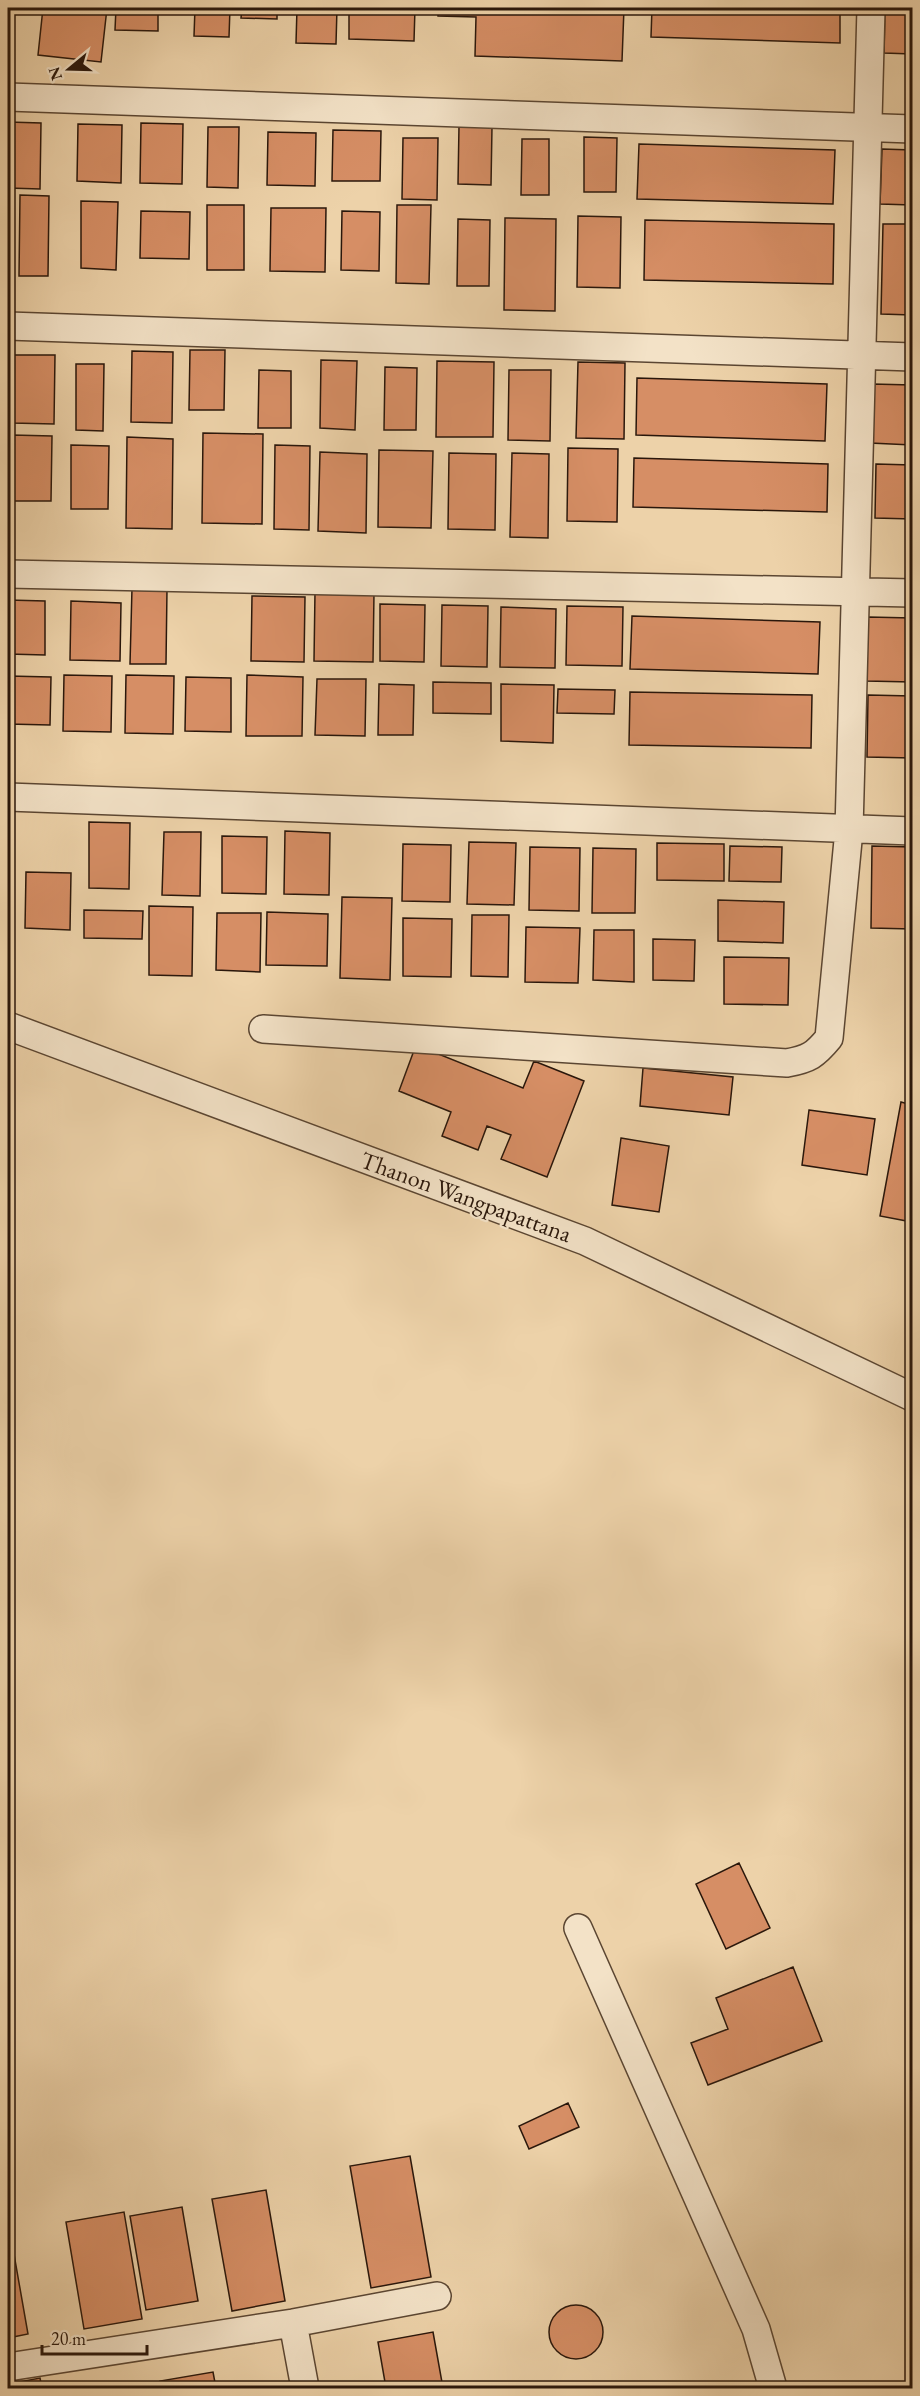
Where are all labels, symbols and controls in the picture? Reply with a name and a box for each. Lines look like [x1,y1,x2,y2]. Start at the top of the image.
north arrow [39,39,99,99]
text: N [43,64,67,83]
street label: Thanon Wangpapattana [356,1144,576,1249]
scale bar [42,2318,147,2356]
text: 20 m [51,2327,86,2350]

